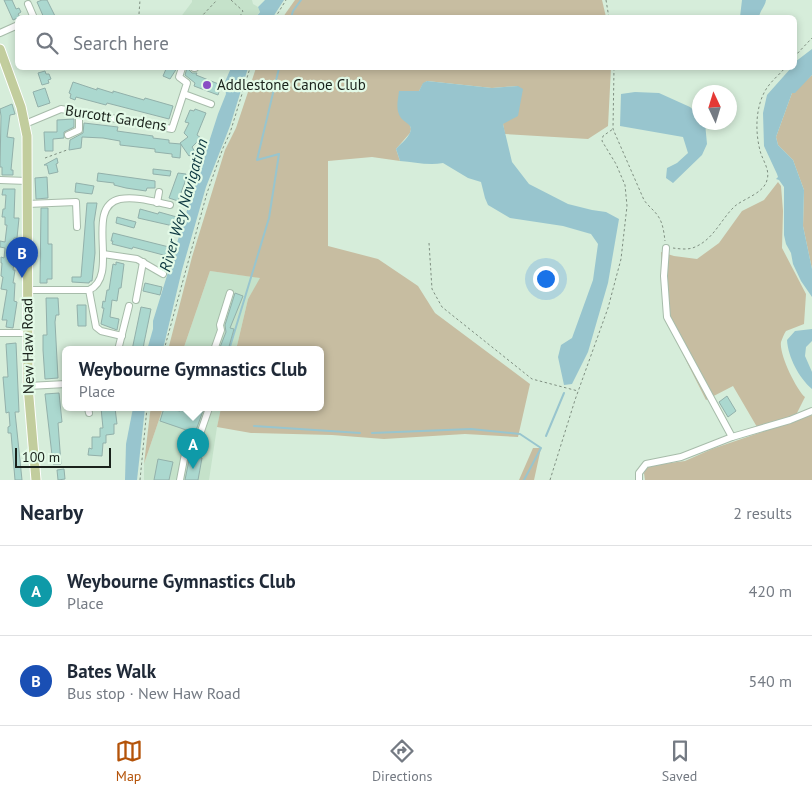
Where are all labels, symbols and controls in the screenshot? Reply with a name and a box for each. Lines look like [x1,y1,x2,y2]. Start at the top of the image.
search box [15,15,797,70]
icon: search [33,29,61,57]
text: Search here [73,31,169,55]
place label: Addlestone Canoe Club [217,75,366,94]
marker: Addlestone Canoe Club [201,79,213,91]
north arrow [692,85,737,130]
street label: Burcott Gardens [64,100,168,135]
water label: River Wey Navigation [154,136,212,274]
pin: B [6,237,38,278]
your location [533,266,559,292]
street label: New Haw Road [17,298,38,394]
popup [62,346,324,411]
text: Weybourne Gymnastics Club [79,357,307,381]
text: Place [79,381,115,401]
pin: A [177,428,209,469]
scale bar [15,445,111,468]
text: 100 m [22,448,60,466]
text: Nearby [20,499,83,526]
text: 2 results [733,503,792,523]
text: Weybourne Gymnastics Club [67,569,296,593]
text: A [31,581,41,601]
text: 420 m [749,581,792,601]
text: Place [67,593,104,613]
text: Bates Walk [67,659,156,683]
text: B [31,671,41,691]
text: 540 m [749,671,792,691]
text: Bus stop · New Haw Road [67,683,241,703]
tab: Map [115,737,143,785]
tab: Directions [372,737,432,785]
tab: Saved [662,737,697,785]

